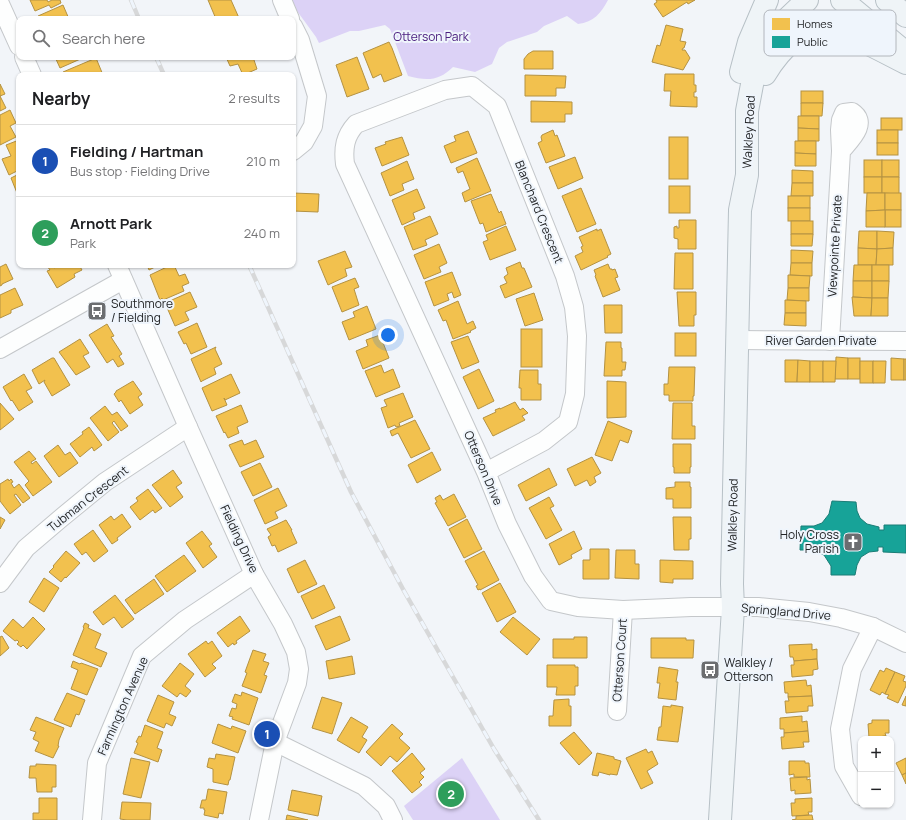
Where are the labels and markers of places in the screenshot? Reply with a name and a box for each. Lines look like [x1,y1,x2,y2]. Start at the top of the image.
place label: Southmore / Fielding [111,295,173,326]
bus stop icon: Southmore / Fielding [86,300,108,322]
place label: Holy Cross Parish [780,526,839,557]
church icon: Holy Cross Parish [842,531,864,553]
place label: Walkley / Otterson [724,654,773,685]
bus stop icon: Walkley / Otterson [699,659,721,681]
pin: 1 [254,719,280,749]
pin: 2 [438,779,464,809]

